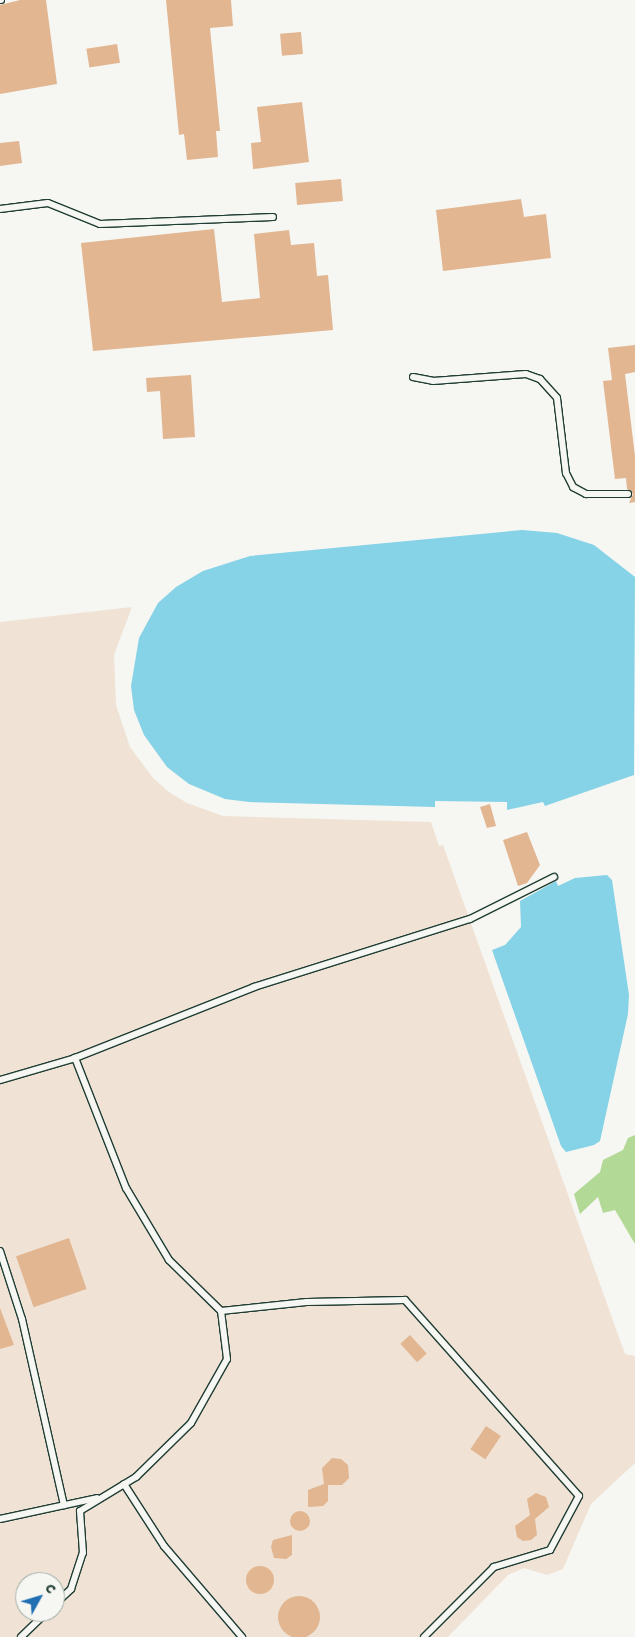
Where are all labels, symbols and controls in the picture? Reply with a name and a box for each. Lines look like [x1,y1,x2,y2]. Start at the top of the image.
north arrow [15,1572,65,1622]
text: С [41,1579,61,1597]

